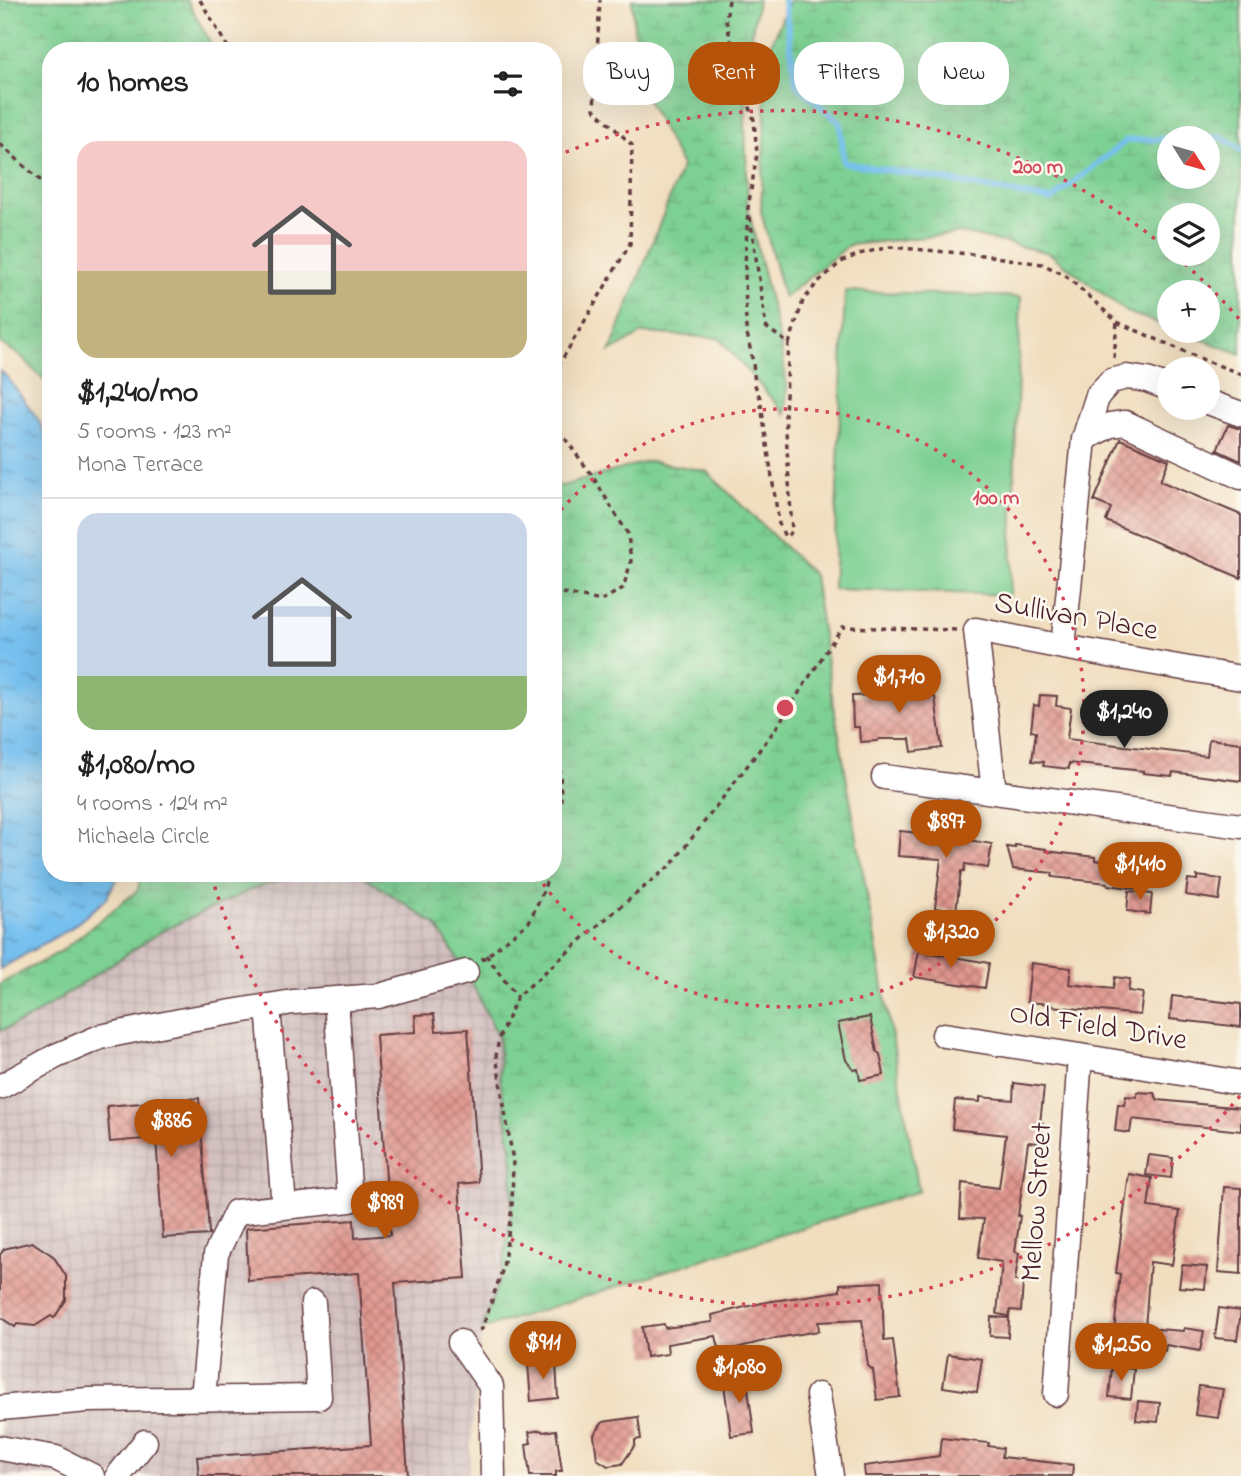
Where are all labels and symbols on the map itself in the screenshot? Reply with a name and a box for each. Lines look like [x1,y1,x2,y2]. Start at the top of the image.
north arrow [1157,126,1220,189]
text: 200 m [1012,153,1063,183]
text: 100 m [973,484,1019,514]
street label: Sullivan Place [991,582,1162,654]
pin: $1,710 [842,656,956,715]
pin: $1,240 [1067,690,1181,750]
centre of rings [773,696,797,720]
pin: $897 [905,800,987,860]
pin: $1,410 [1083,842,1197,902]
pin: $1,320 [894,911,1008,970]
street label: Old Field Drive [1006,992,1191,1064]
pin: $886 [130,1100,212,1159]
street label: Mellow Street [1010,1121,1066,1283]
pin: $989 [344,1182,426,1241]
pin: $911 [502,1322,584,1381]
pin: $1,250 [1064,1324,1178,1383]
pin: $1,080 [682,1346,796,1405]

